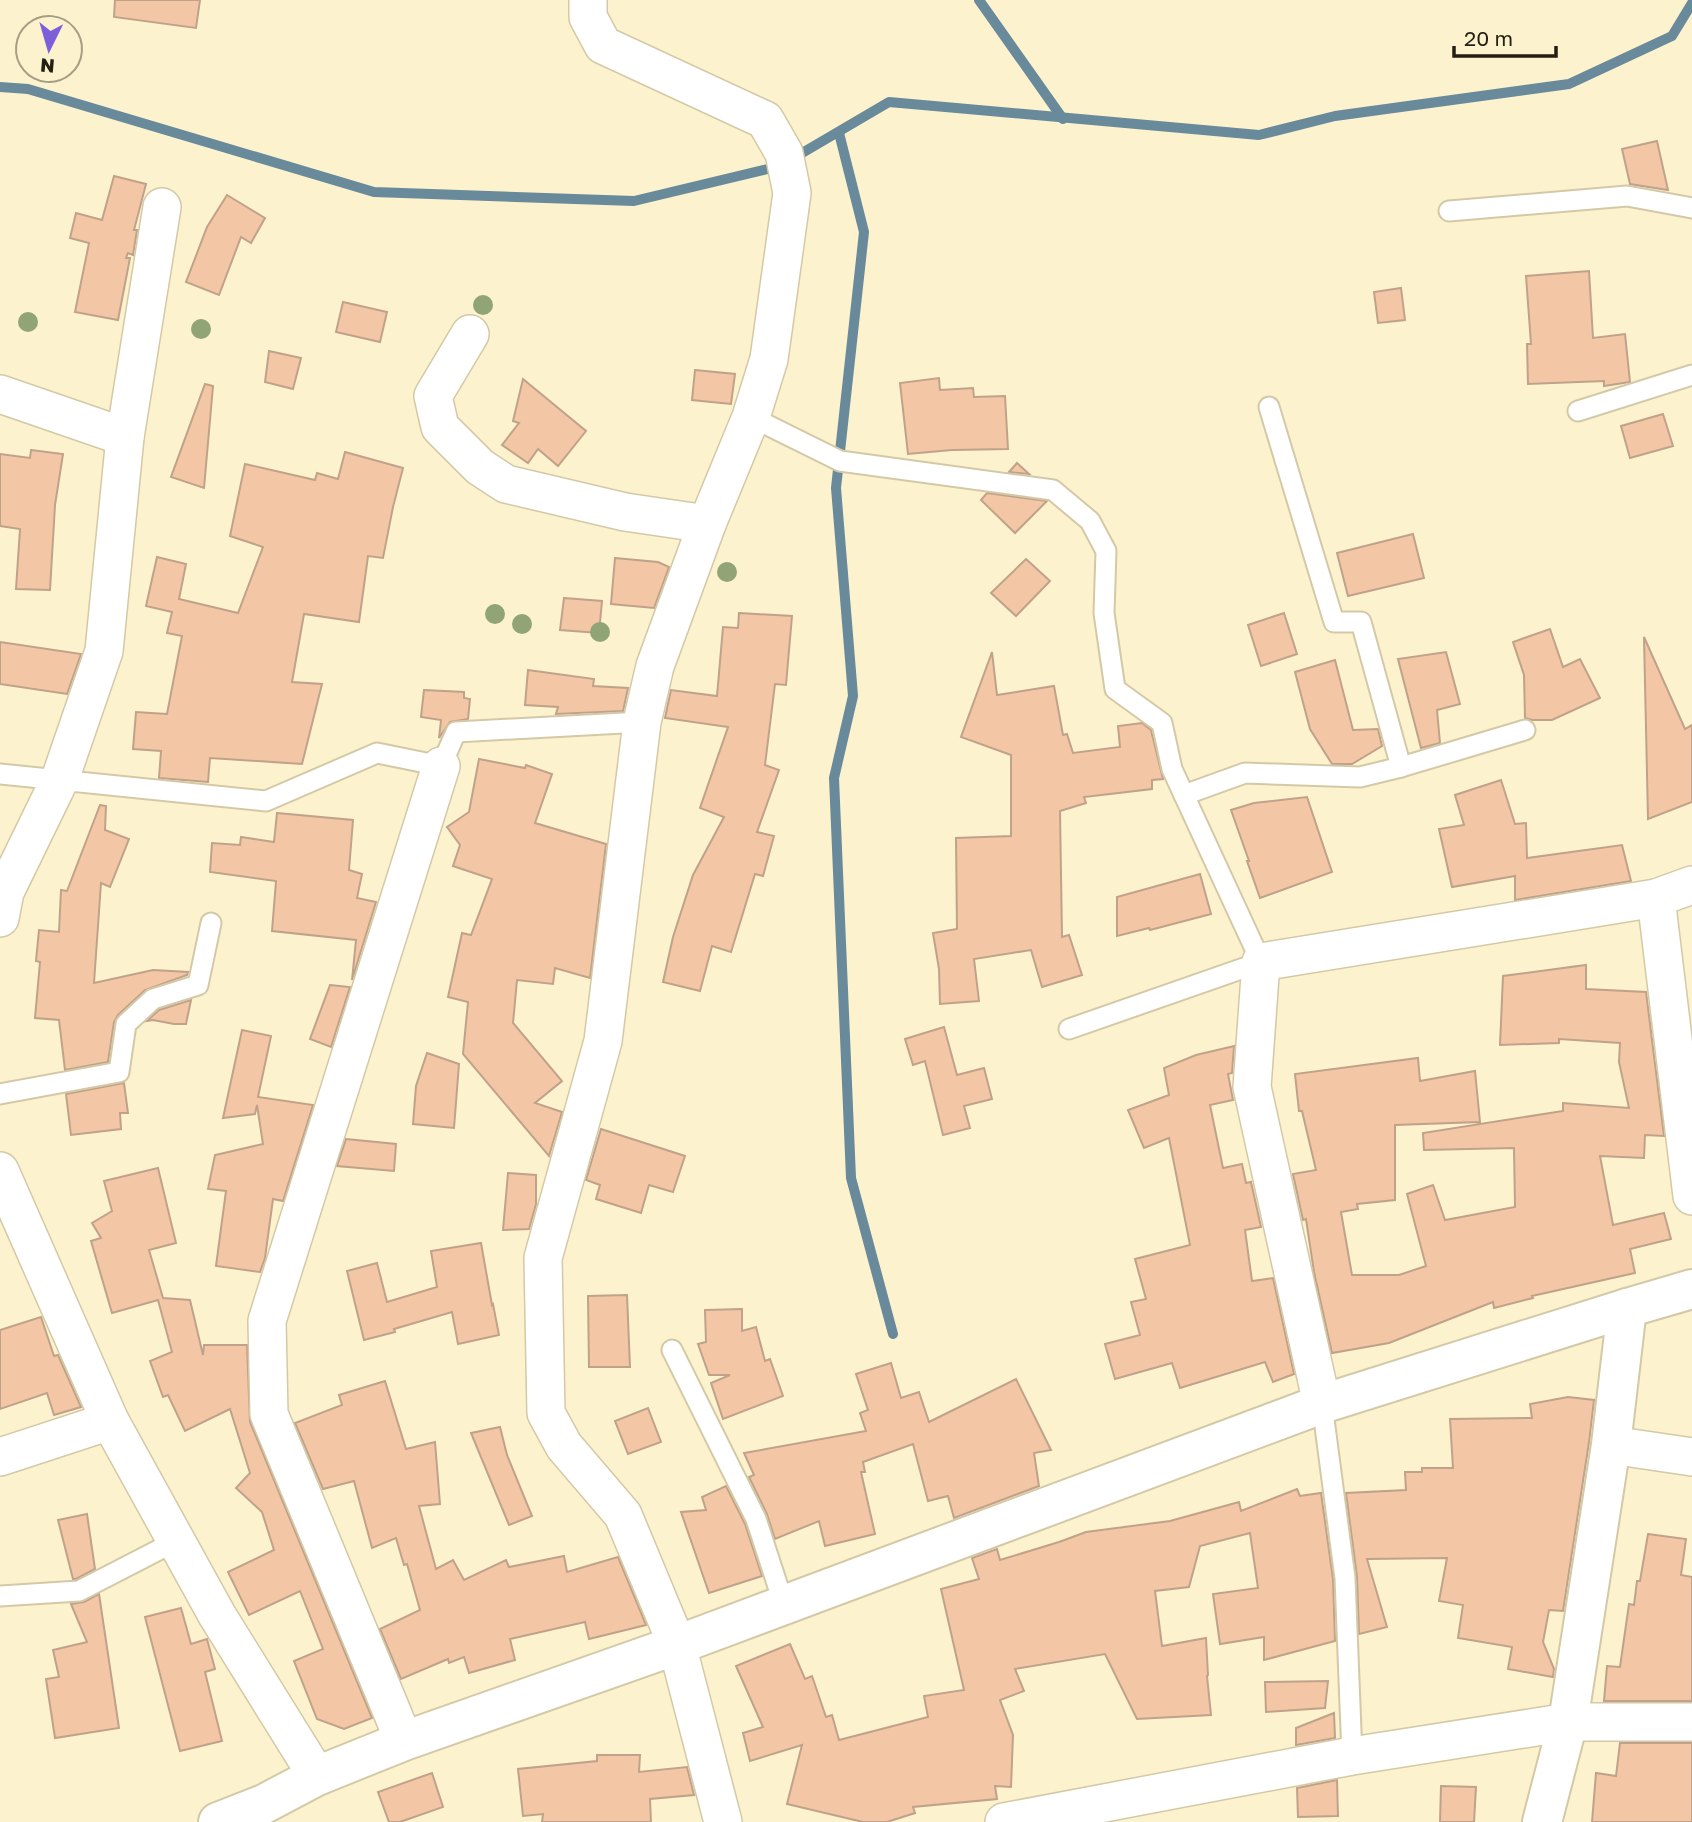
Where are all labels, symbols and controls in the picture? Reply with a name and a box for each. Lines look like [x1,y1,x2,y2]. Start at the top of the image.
north arrow [14,14,84,84]
scale bar [1454,14,1556,58]
text: 20 m [1464,25,1513,51]
text: N [39,54,56,79]

